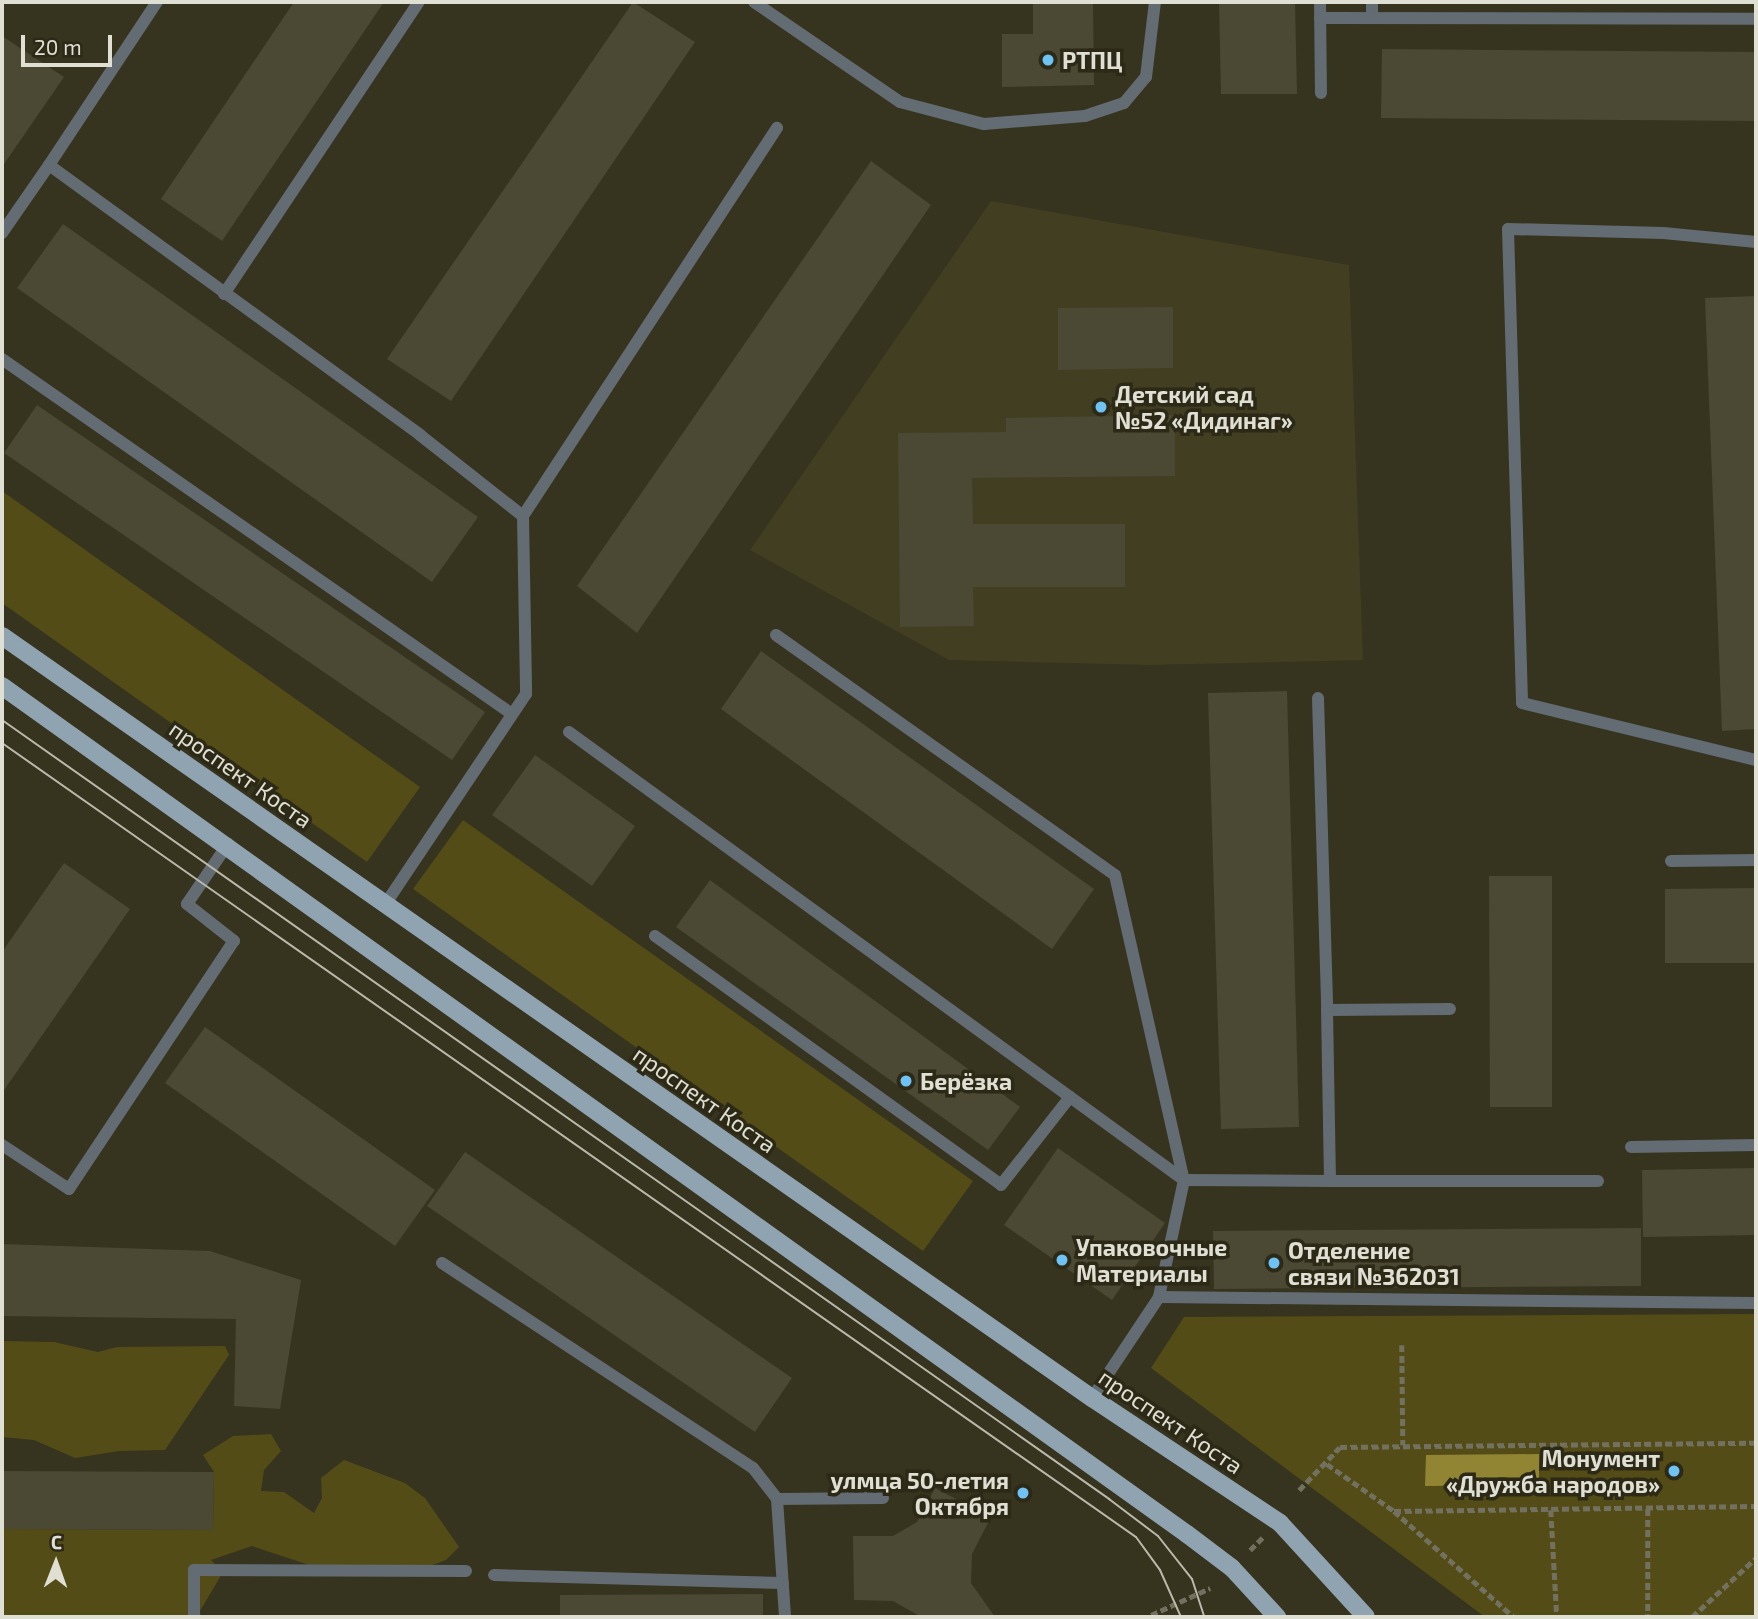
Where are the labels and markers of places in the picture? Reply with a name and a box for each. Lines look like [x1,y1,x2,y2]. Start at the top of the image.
place label: РТПЦ [1062,46,1122,74]
marker: РТПЦ [1040,52,1056,68]
place label: Детский сад №52 «Дидинаг» [1115,380,1293,434]
marker: Детский сад №52 «Дидинаг» [1093,399,1109,415]
place label: Берёзка [920,1067,1012,1095]
marker: Берёзка [898,1073,914,1089]
place label: Упаковочные Материалы [1076,1233,1227,1287]
place label: Отделение связи №362031 [1288,1236,1460,1290]
marker: Упаковочные Материалы [1054,1252,1070,1268]
marker: Отделение связи №362031 [1266,1255,1282,1271]
place label: Монумент «Дружба народов» [1446,1444,1660,1498]
marker: Монумент «Дружба народов» [1666,1463,1682,1479]
place label: улмца 50-летия Октября [831,1466,1009,1520]
marker: улмца 50-летия Октября [1015,1485,1031,1501]

